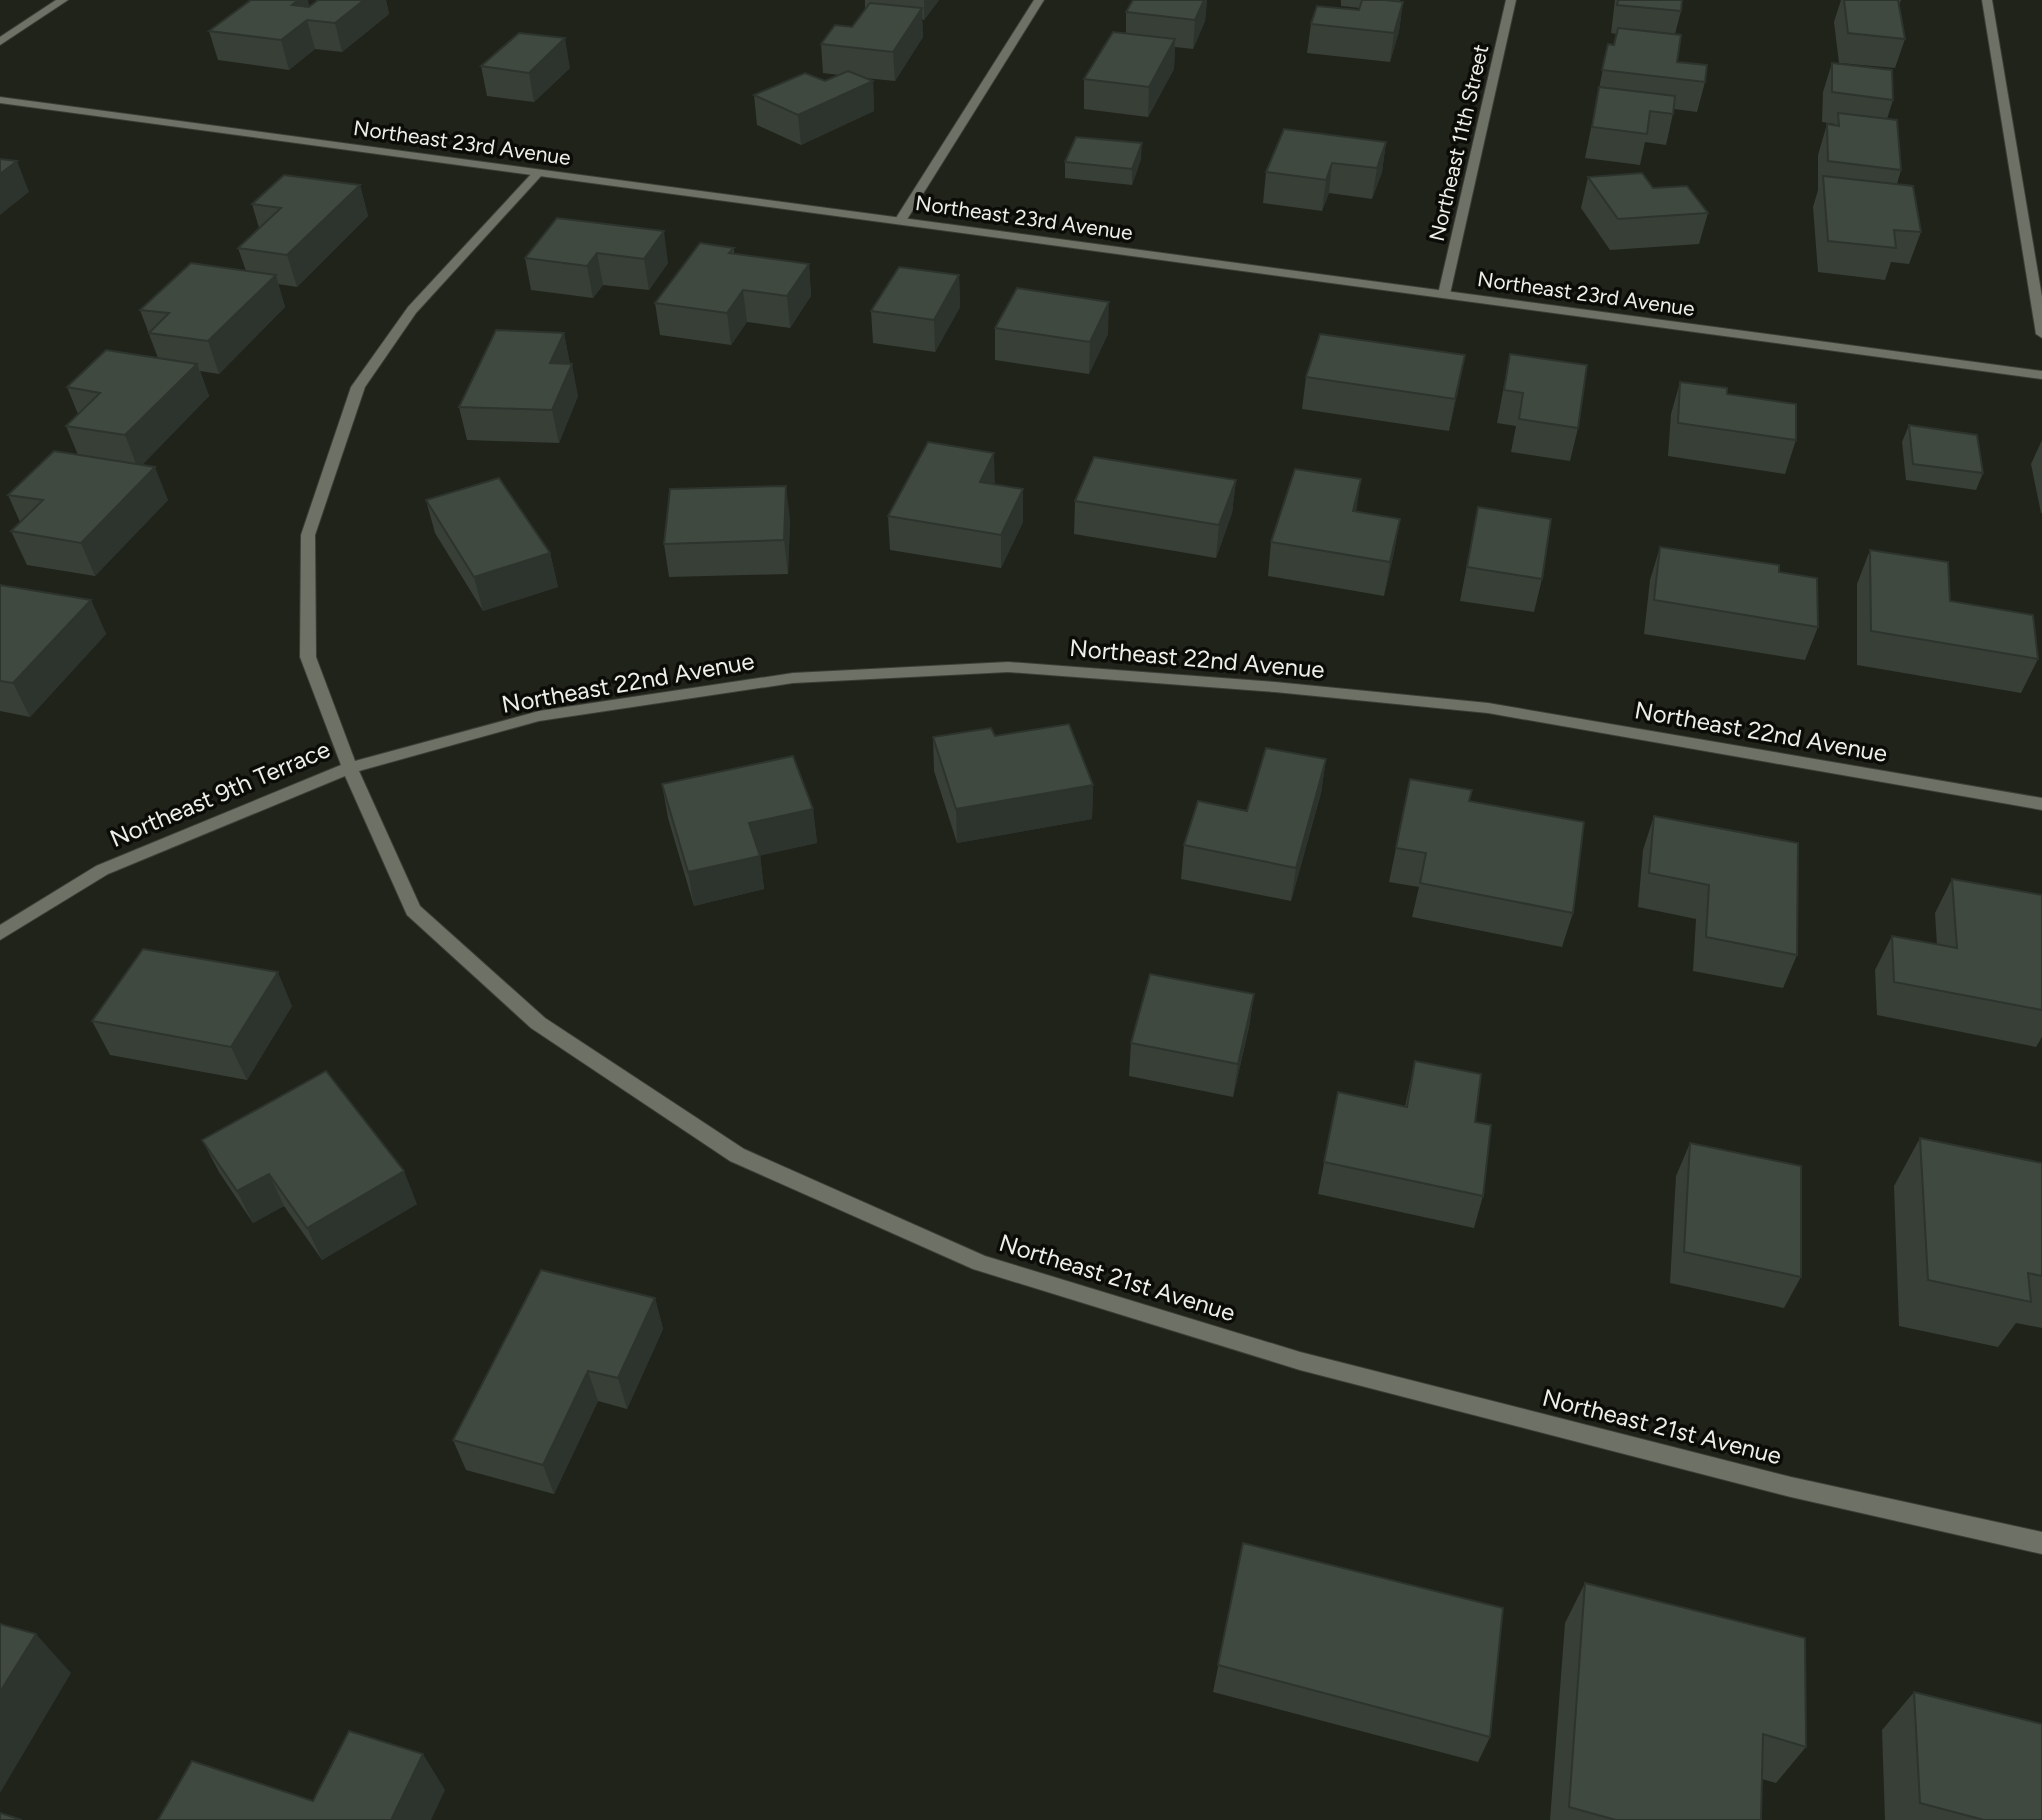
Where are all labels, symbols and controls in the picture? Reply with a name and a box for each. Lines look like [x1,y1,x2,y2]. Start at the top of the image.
street label: Northeast 11th Street [1424,42,1493,244]
street label: Northeast 23rd Avenue [352,115,572,170]
street label: Northeast 23rd Avenue [914,190,1134,245]
street label: Northeast 23rd Avenue [1476,266,1696,321]
street label: Northeast 22nd Avenue [1068,633,1326,684]
street label: Northeast 22nd Avenue [499,646,756,719]
street label: Northeast 22nd Avenue [1633,695,1890,768]
street label: Northeast 9th Terrace [106,734,334,853]
street label: Northeast 21st Avenue [996,1228,1239,1327]
street label: Northeast 21st Avenue [1540,1383,1785,1470]

